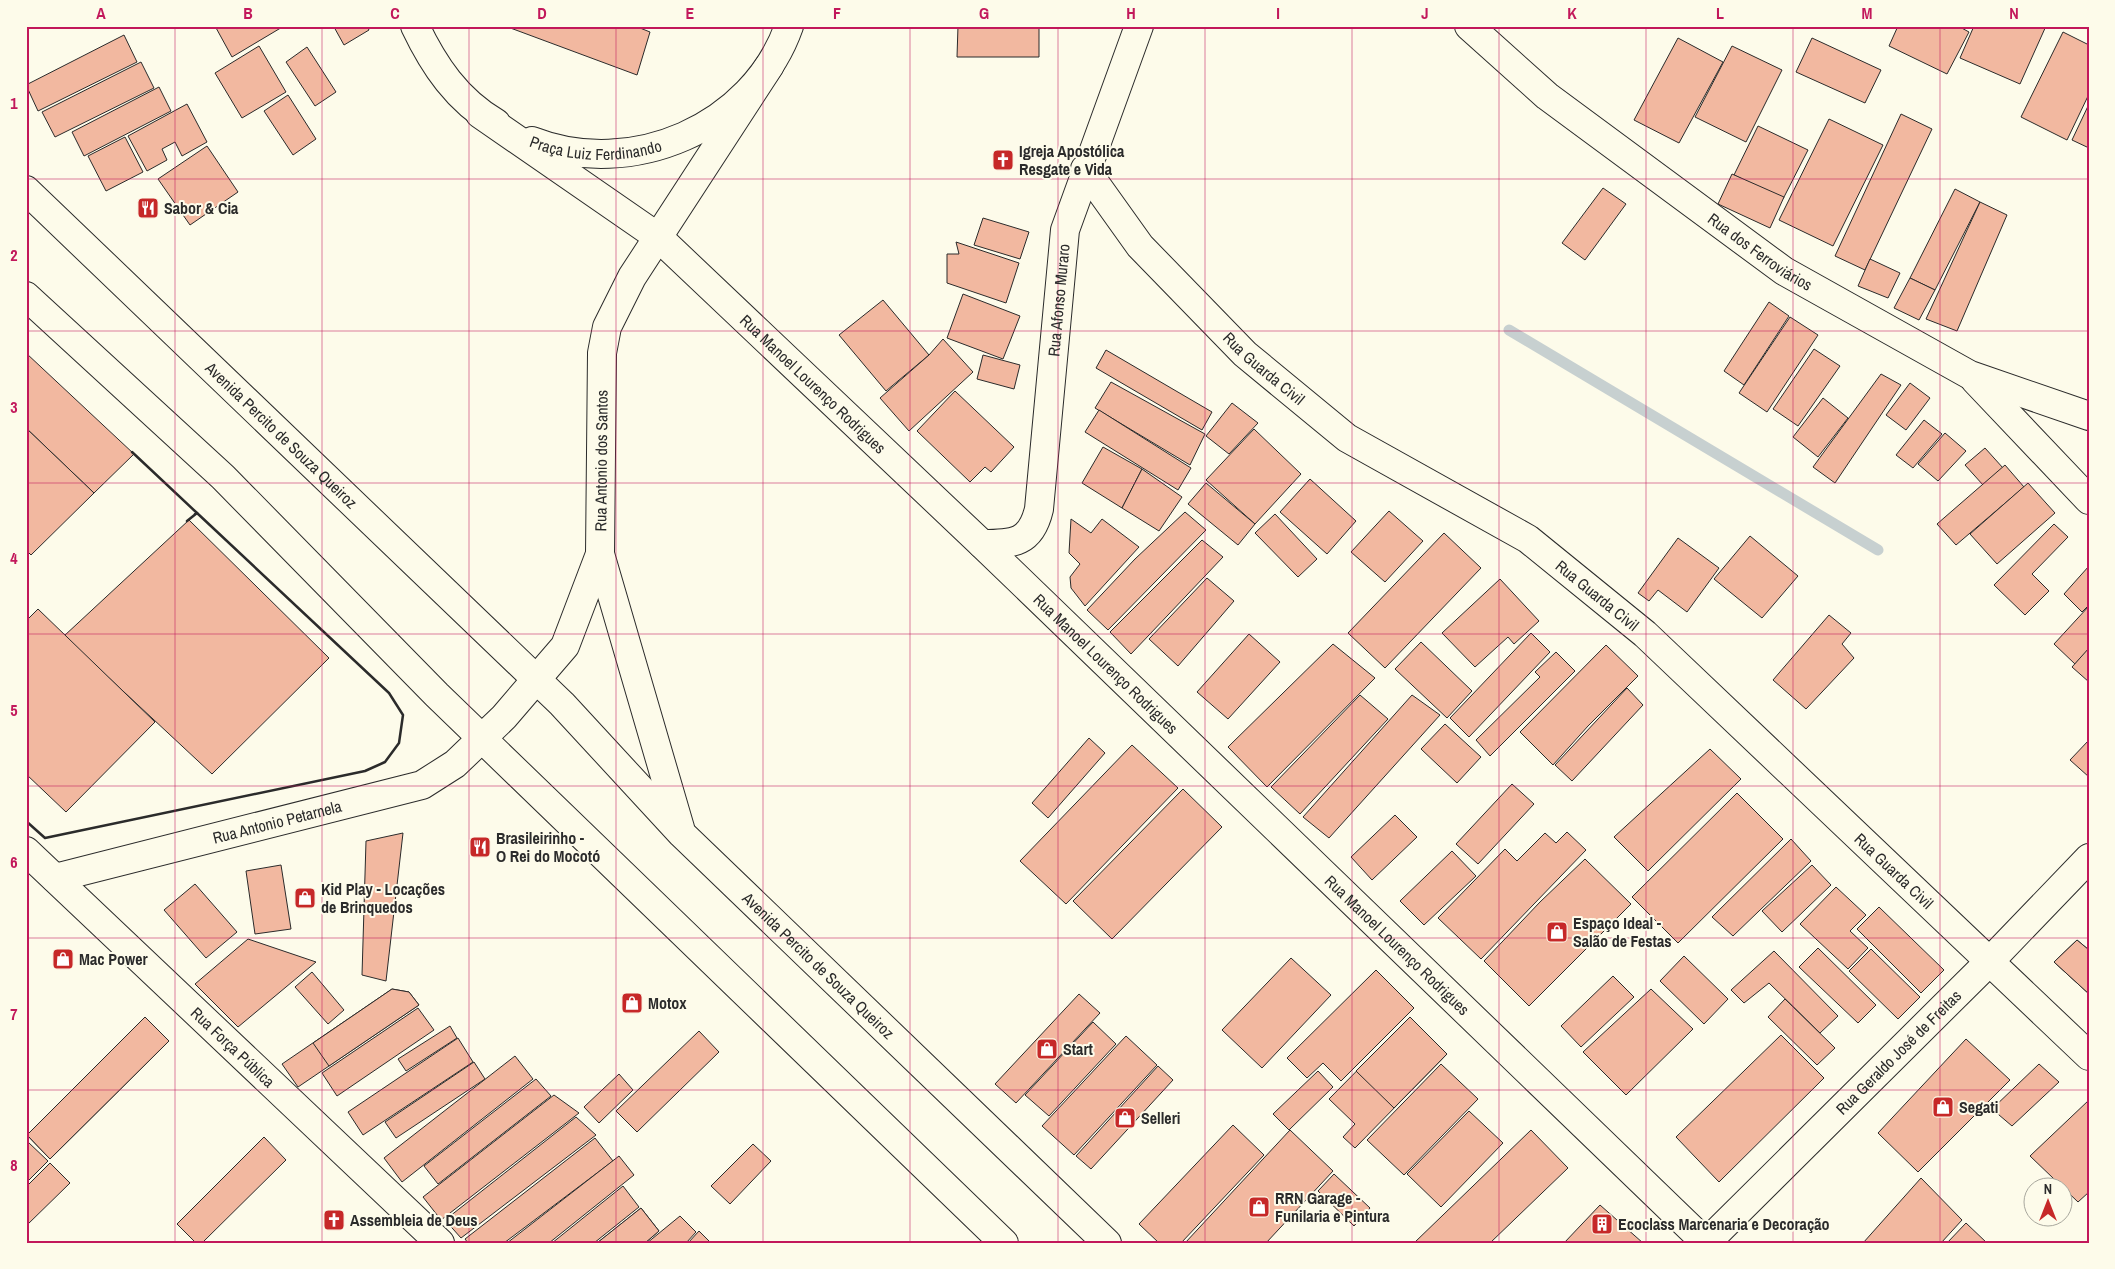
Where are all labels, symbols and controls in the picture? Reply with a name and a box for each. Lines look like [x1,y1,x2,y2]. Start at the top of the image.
text: A [96,2,106,24]
text: B [243,2,253,24]
text: C [390,2,400,24]
text: D [537,2,547,24]
text: E [686,2,695,24]
text: F [833,2,841,24]
text: G [979,2,989,24]
text: H [1126,2,1136,24]
text: I [1276,2,1280,24]
text: J [1421,2,1429,24]
text: K [1567,2,1577,24]
text: L [1716,2,1724,24]
text: M [1862,2,1873,24]
text: N [2009,2,2019,24]
text: 1 [10,92,18,114]
street label: Praça Luiz Ferdinando [527,130,664,165]
place label: Igreja Apostólica Resgate e Vida [1019,140,1125,180]
church icon: Igreja Apostólica Resgate e Vida [991,148,1015,172]
restaurant icon: Sabor & Cia [136,196,160,220]
place label: Sabor & Cia [164,197,239,219]
street label: Rua dos Ferroviários [1704,208,1816,296]
street label: Rua Afonso Muraro [1042,243,1075,358]
text: 2 [10,244,18,266]
street label: Rua Manoel Lourenço Rodrigues [735,309,891,458]
street label: Rua Guarda Civil [1218,327,1310,410]
street label: Avenida Percito de Souza Queiroz [200,356,363,513]
street label: Rua Antonio dos Santos [589,390,613,532]
text: 3 [10,396,18,418]
text: 4 [10,547,18,569]
street label: Rua Guarda Civil [1551,555,1644,636]
street label: Rua Manoel Lourenço Rodrigues [1029,589,1183,739]
text: 5 [10,699,18,721]
street label: Rua Antonio Petarnela [210,795,344,849]
place label: Brasileirinho - O Rei do Mocotó [496,827,600,867]
street label: Rua Guarda Civil [1850,828,1938,914]
restaurant icon: Brasileirinho - O Rei do Mocotó [468,835,492,859]
text: 6 [10,851,18,873]
street label: Rua Manoel Lourenço Rodrigues [1320,870,1475,1020]
place label: Kid Play - Locações de Brinquedos [321,878,445,918]
shop icon: Kid Play - Locações de Brinquedos [293,886,317,910]
street label: Avenida Percito de Souza Queiroz [737,886,899,1044]
place label: Espaço Ideal - Salão de Festas [1573,912,1672,952]
shop icon: Espaço Ideal - Salão de Festas [1545,920,1569,944]
shop icon: Mac Power [51,947,75,971]
place label: Mac Power [79,948,148,970]
street label: Rua Geraldo José de Freitas [1831,985,1966,1119]
shop icon: Motox [620,991,644,1015]
place label: Motox [648,992,687,1014]
street label: Rua Força Pública [186,1002,280,1093]
text: 7 [10,1003,18,1025]
shop icon: Start [1035,1037,1059,1061]
place label: Start [1063,1038,1094,1060]
shop icon: Segati [1931,1095,1955,1119]
place label: Segati [1959,1096,1998,1118]
shop icon: Selleri [1113,1106,1137,1130]
place label: Selleri [1141,1107,1180,1129]
text: 8 [10,1154,18,1176]
north arrow [2022,1176,2072,1226]
text: N [2044,1180,2052,1198]
place label: RRN Garage - Funilaria e Pintura [1275,1187,1390,1227]
shop icon: RRN Garage - Funilaria e Pintura [1247,1195,1271,1219]
church icon: Assembleia de Deus [322,1208,346,1232]
place label: Assembleia de Deus [350,1209,478,1231]
building icon: Ecoclass Marcenaria e Decoração [1590,1212,1614,1236]
place label: Ecoclass Marcenaria e Decoração [1618,1213,1830,1235]

